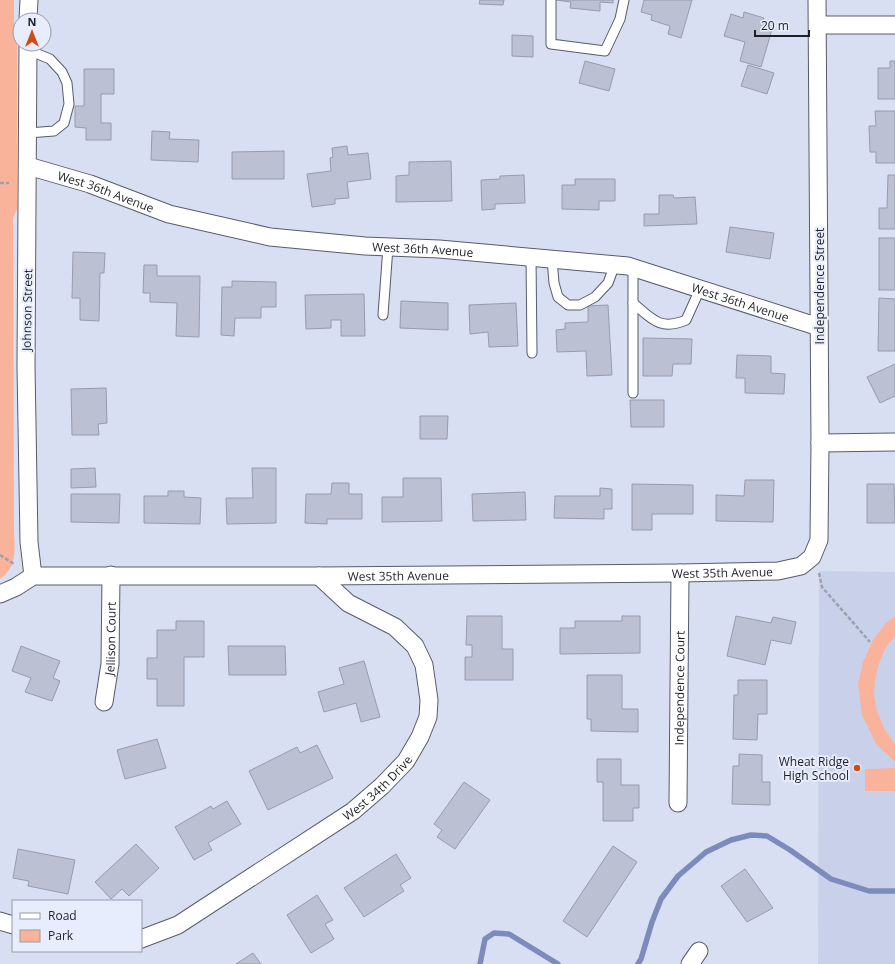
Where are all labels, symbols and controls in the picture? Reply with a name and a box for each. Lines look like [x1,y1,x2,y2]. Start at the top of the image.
north arrow [12,12,52,52]
scale bar [755,12,809,38]
text: N [28,14,36,29]
text: 20 m [761,17,789,34]
street label: West 36th Avenue [56,167,157,216]
street label: Independence Street [811,228,828,344]
street label: West 36th Avenue [372,238,474,261]
street label: Johnson Street [18,269,36,352]
street label: West 36th Avenue [690,278,792,326]
street label: West 35th Avenue [672,563,773,582]
street label: West 35th Avenue [348,566,449,584]
street label: Jellison Court [100,601,119,678]
street label: Independence Court [670,631,688,745]
street label: West 34th Drive [339,752,416,824]
place label: Wheat Ridge High School [779,753,849,784]
marker: Wheat Ridge High School [852,763,862,773]
legend [12,900,142,952]
text: Road [48,907,77,924]
text: Park [48,927,74,944]

